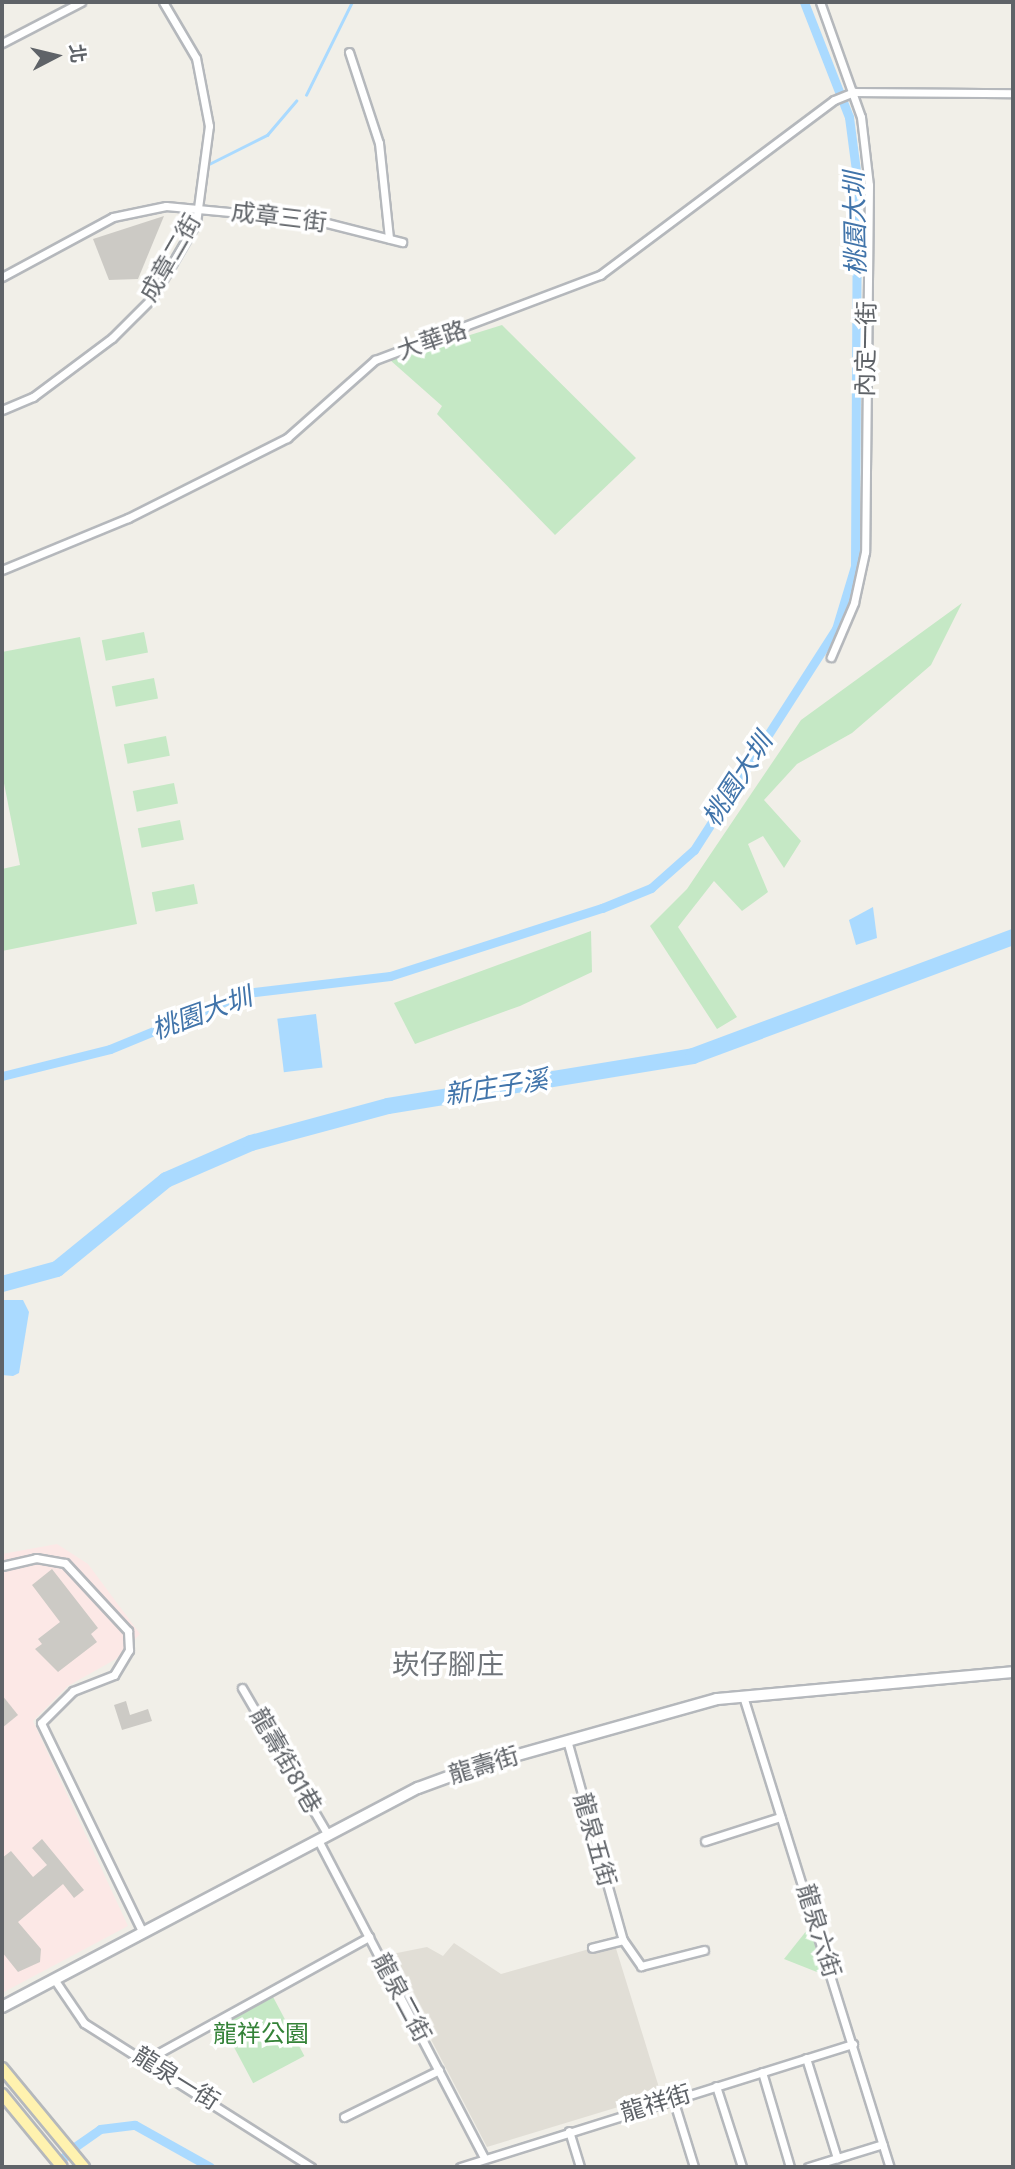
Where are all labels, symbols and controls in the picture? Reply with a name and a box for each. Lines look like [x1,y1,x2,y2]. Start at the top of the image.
north arrow [21,21,91,91]
text: 北 [65,43,90,64]
water label: 桃園大圳 [839,172,873,276]
street label: 成章三街 [230,198,328,238]
street label: 成章二街 [135,209,207,307]
street label: 內定一街 [852,301,882,397]
street label: 大華路 [393,316,471,366]
water label: 桃園大圳 [697,728,779,832]
water label: 桃園大圳 [148,982,256,1046]
water label: 新庄子溪 [442,1064,550,1112]
district label: 崁仔腳庄 [392,1648,504,1682]
street label: 龍壽街81巷 [243,1703,327,1819]
street label: 龍壽街 [445,1742,523,1790]
street label: 龍泉五街 [567,1790,621,1890]
street label: 龍泉六街 [790,1881,846,1981]
street label: 龍泉二街 [366,1949,436,2047]
park label: 龍祥公園 [213,2021,309,2049]
street label: 龍泉一街 [128,2041,224,2117]
street label: 龍祥街 [617,2080,695,2128]

